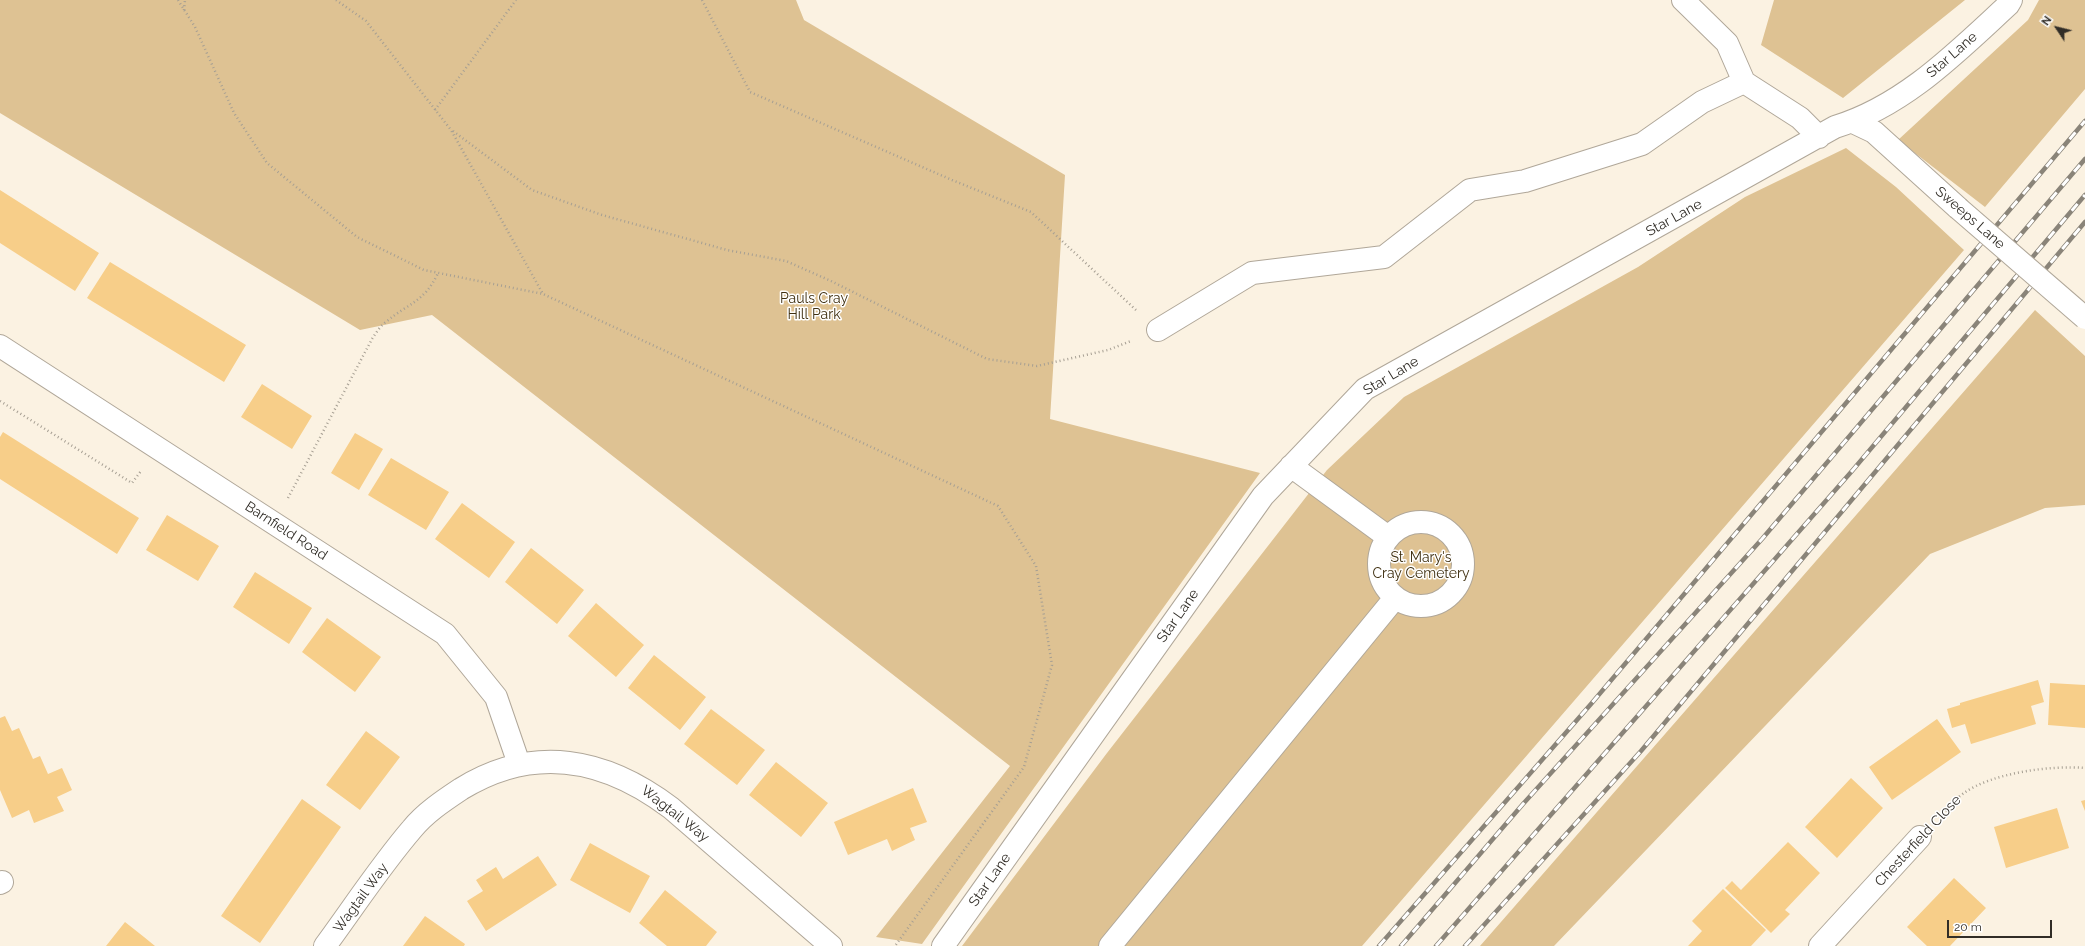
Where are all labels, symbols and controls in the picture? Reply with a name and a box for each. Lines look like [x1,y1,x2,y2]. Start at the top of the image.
north arrow [2037,8,2077,48]
text: N [2039,14,2054,28]
street label: Star Lane [1923,29,1981,81]
street label: Sweeps Lane [1932,183,2008,253]
street label: Star Lane [1643,196,1705,240]
park label: Pauls Cray Hill Park [780,291,848,324]
street label: Star Lane [1360,353,1422,399]
street label: Barnfield Road [242,498,330,564]
park label: St. Mary's Cray Cemetery [1372,550,1470,582]
street label: Star Lane [1154,586,1202,646]
street label: Wagtail Way [638,782,712,846]
street label: Chesterfield Close [1871,792,1965,890]
street label: Star Lane [966,850,1014,910]
street label: Wagtail Way [330,860,392,936]
scale bar [1949,912,2054,938]
text: 20 m [1954,920,1982,934]

